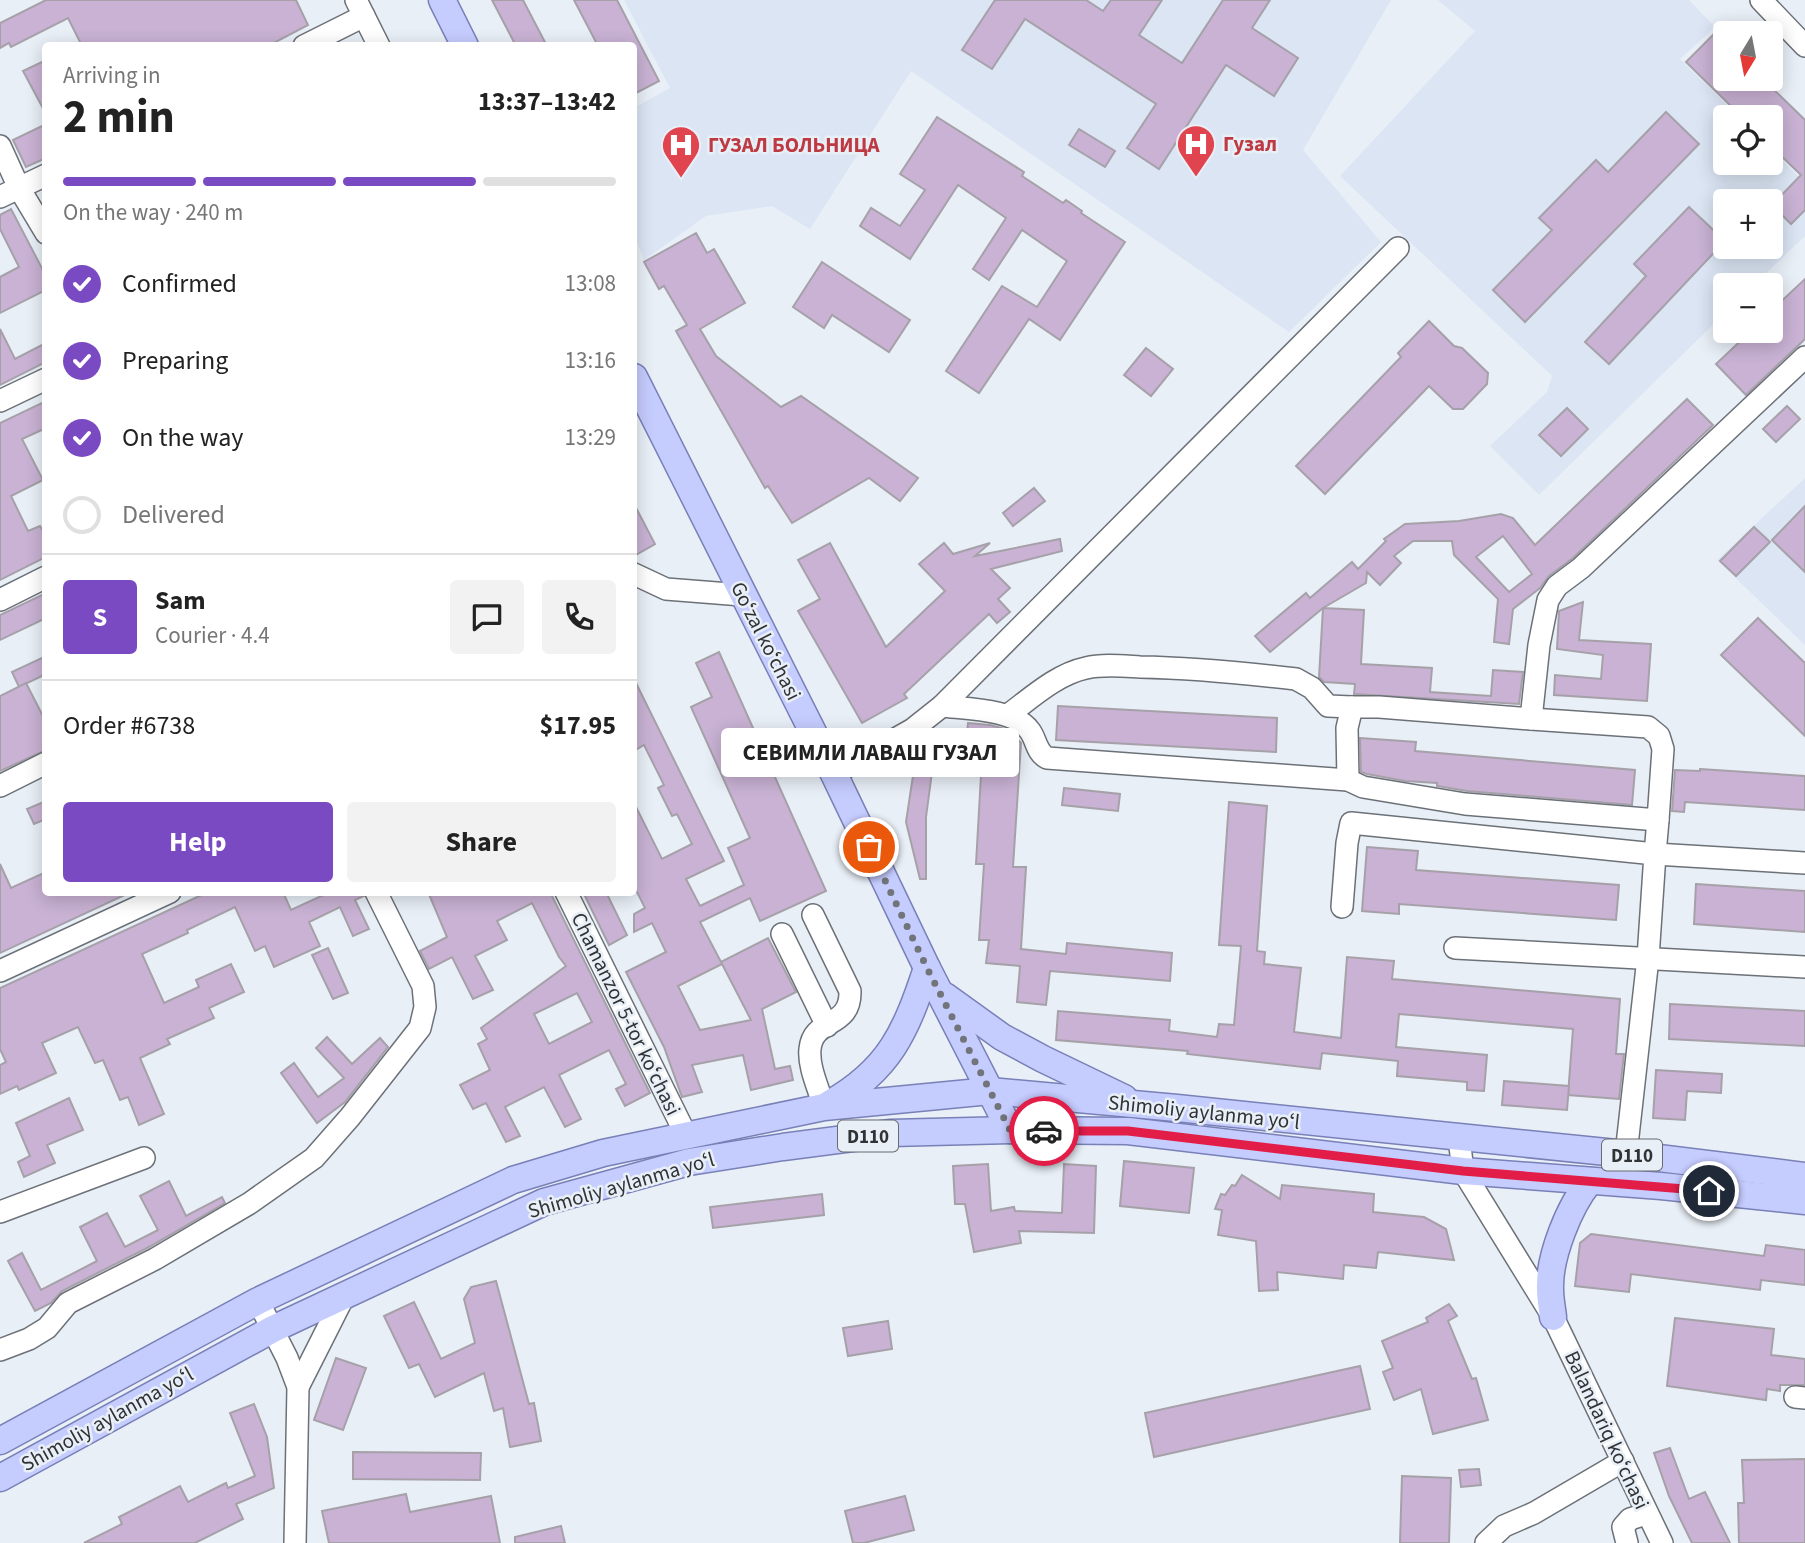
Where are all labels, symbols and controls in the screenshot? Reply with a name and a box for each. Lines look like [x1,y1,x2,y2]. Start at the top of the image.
north arrow [1713,21,1783,91]
map controls [1713,21,1783,343]
text: Arriving in [63,59,161,92]
text: 13:37–13:42 [478,83,616,120]
text: 2 min [63,85,175,150]
button: locate [1713,105,1783,175]
hospital icon: Гузал [1175,123,1217,178]
hospital icon: ГУЗАЛ БОЛЬНИЦА [660,124,702,179]
place label: Гузал [1223,129,1277,159]
place label: ГУЗАЛ БОЛЬНИЦА [708,130,881,160]
button: + [1713,189,1783,259]
text: On the way · 240 m [63,196,243,229]
icon: check [63,265,101,303]
text: Confirmed [122,265,237,302]
text: 13:08 [565,267,616,300]
button: − [1713,273,1783,343]
icon: check [63,342,101,380]
text: Preparing [122,342,228,379]
text: 13:16 [565,344,616,377]
icon: check [63,419,101,457]
text: On the way [122,419,243,456]
text: 13:29 [565,421,616,454]
text: Delivered [122,496,225,533]
street label: Goʻzal koʻchasi [723,577,809,705]
button: chat [450,580,524,654]
button: phone [542,580,616,654]
text: Sam [155,582,205,619]
text: S [93,599,107,636]
text: Courier · 4.4 [155,619,270,652]
text: Order #6738 [63,707,195,744]
text: $17.95 [540,707,616,744]
callout: СЕВИМЛИ ЛАВАШ ГУЗАЛ [720,728,1018,777]
text: СЕВИМЛИ ЛАВАШ ГУЗАЛ [743,736,997,769]
button: Help [63,802,333,882]
button: Share [347,802,616,882]
pin [839,817,899,877]
icon: bag [850,828,888,866]
street label: Chamanzor 5-tor koʻchasi [564,907,688,1121]
street label: Shimoliy aylanma yoʻl [1107,1087,1301,1137]
courier [1009,1096,1079,1166]
icon: car [1025,1112,1063,1150]
road number: D110 [838,1120,898,1152]
road number: D110 [1602,1140,1662,1170]
street label: Shimoliy aylanma yoʻl [524,1144,718,1226]
pin [1679,1161,1739,1221]
icon: home [1690,1172,1728,1210]
street label: Balandariq koʻchasi [1557,1346,1657,1514]
street label: Shimoliy aylanma yoʻl [15,1359,199,1479]

